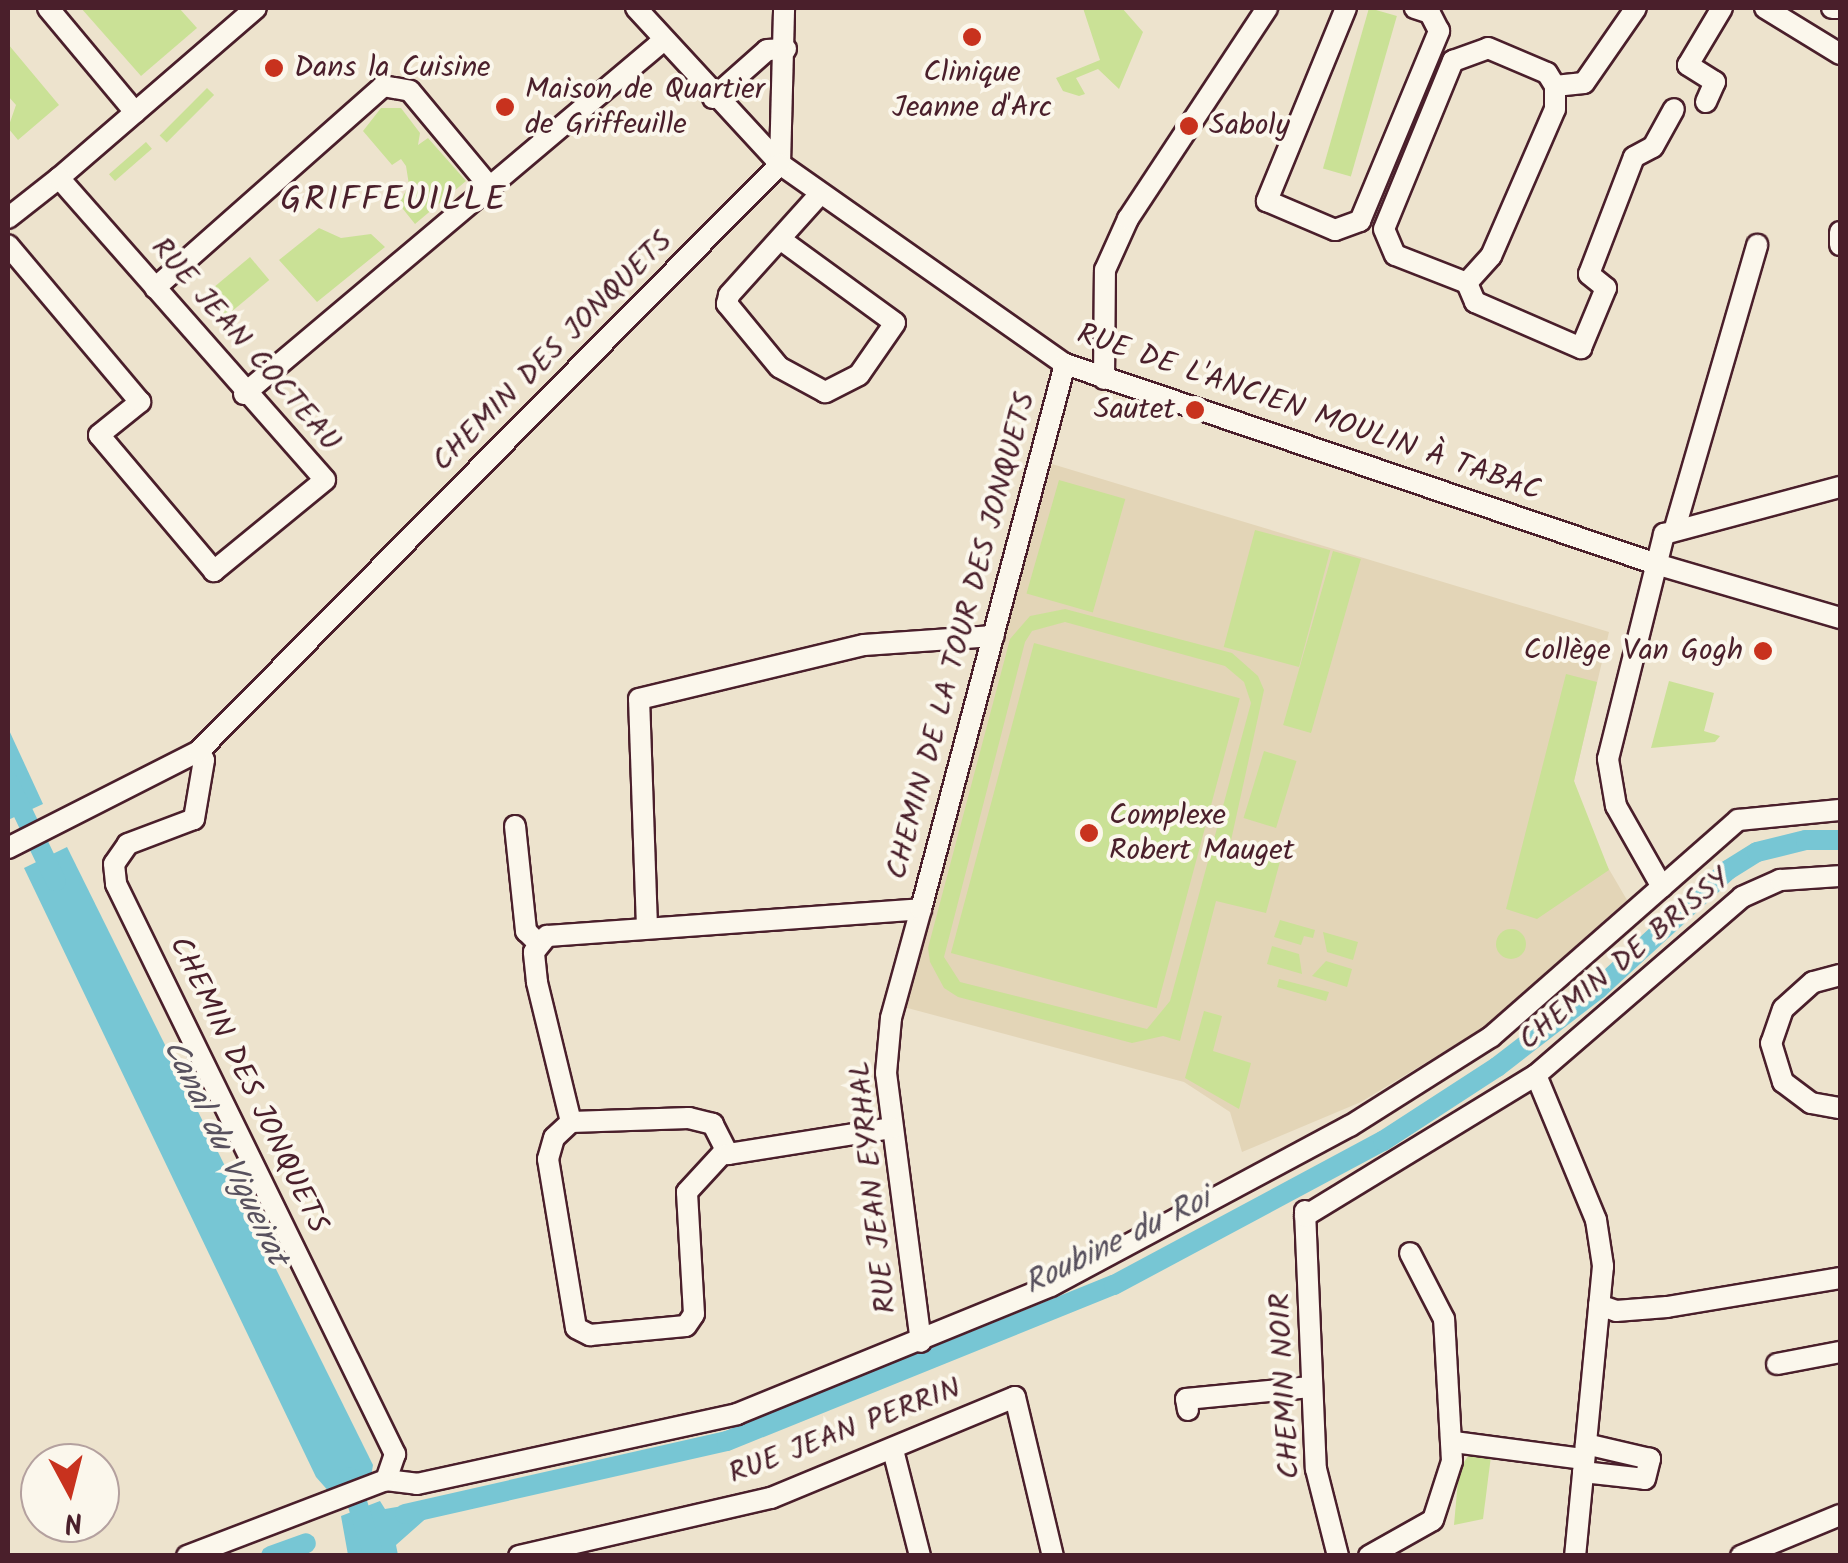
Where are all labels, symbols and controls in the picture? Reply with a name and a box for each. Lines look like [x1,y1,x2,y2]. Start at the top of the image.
marker: Clinique Jeanne d'Arc [959,24,985,50]
place label: Dans la Cuisine [294,50,491,86]
place label: Clinique Jeanne d'Arc [892,55,1052,126]
marker: Dans la Cuisine [263,57,285,79]
place label: Maison de Quartier de Griffeuille [525,72,765,142]
marker: Maison de Quartier de Griffeuille [494,96,516,118]
place label: Saboly [1209,108,1290,144]
marker: Saboly [1178,115,1200,137]
district label: GRIFFEUILLE [280,180,508,222]
street label: CHEMIN DES JONQUETS [425,224,681,480]
street label: RUE JEAN COCTEAU [142,231,348,459]
street label: RUE DE L'ANCIEN MOULIN À TABAC [1072,316,1546,510]
street label: CHEMIN DE LA TOUR DES JONQUETS [880,389,1044,883]
place label: Sautet [1094,392,1175,428]
marker: Sautet [1184,399,1206,421]
place label: Collège Van Gogh [1524,633,1743,669]
marker: Collège Van Gogh [1752,640,1774,662]
place label: Complexe Robert Mauget [1109,798,1294,868]
marker: Complexe Robert Mauget [1078,822,1100,844]
street label: CHEMIN DE BRISSY [1512,861,1738,1059]
street label: CHEMIN DES JONQUETS [161,931,335,1239]
water label: Canal du Vigueirat [153,1034,295,1272]
street label: RUE JEAN EYRHAL [843,1059,905,1315]
water label: Roubine du Roi [1019,1181,1217,1305]
street label: CHEMIN NOIR [1263,1292,1309,1480]
street label: RUE JEAN PERRIN [724,1371,966,1493]
north arrow [20,1443,120,1543]
text: N [62,1498,85,1545]

